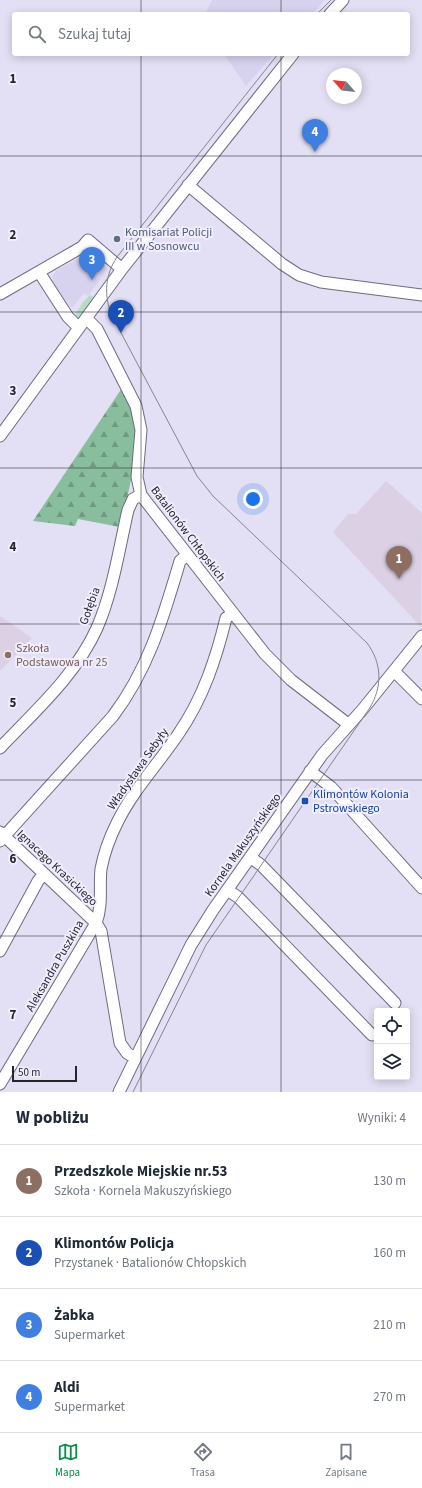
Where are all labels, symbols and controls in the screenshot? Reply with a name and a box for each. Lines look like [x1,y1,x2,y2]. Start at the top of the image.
search box [12,12,410,56]
icon: search [26,23,48,45]
text: Szukaj tutaj [58,24,131,45]
north arrow [326,68,362,104]
text: 1 [10,70,17,88]
pin: 4 [302,119,328,152]
place label: Komisariat Policji III w Sosnowcu [125,224,212,255]
text: 2 [10,226,17,244]
marker: Komisariat Policji III w Sosnowcu [112,234,122,244]
pin: 3 [79,247,105,280]
pin: 2 [108,300,134,333]
text: 3 [10,382,17,400]
street label: Batalionów Chłopskich [146,483,230,585]
your location [243,489,263,509]
text: 4 [10,538,17,556]
pin: 1 [386,546,412,579]
street label: Gołębia [75,585,105,627]
place label: Szkoła Podstawowa nr 25 [16,640,107,671]
marker: Szkoła Podstawowa nr 25 [3,650,13,660]
text: 5 [10,694,17,712]
street label: Władysława Sebyły [103,724,173,813]
place label: Klimontów Kolonia Pstrowskiego [313,786,409,817]
street label: Kornela Makuszyńskiego [201,790,285,900]
marker: Klimontów Kolonia Pstrowskiego [300,796,310,806]
street label: Ignacego Krasickiego [13,826,101,910]
text: 6 [10,850,17,868]
street label: Aleksandra Puszkina [22,917,88,1015]
text: 7 [10,1006,17,1024]
map controls [374,1008,410,1080]
button: locate [374,1008,410,1044]
button: layers [374,1044,410,1080]
scale bar [12,1064,77,1083]
text: 50 m [18,1065,40,1080]
text: W pobliżu [16,1106,89,1130]
text: Wyniki: 4 [357,1109,406,1127]
text: Przedszkole Miejskie nr.53 [54,1161,228,1182]
text: 1 [26,1172,32,1190]
text: 130 m [373,1172,406,1190]
text: Szkoła · Kornela Makuszyńskiego [54,1182,232,1200]
text: Klimontów Policja [54,1233,174,1254]
text: 2 [26,1244,32,1262]
text: 160 m [373,1244,406,1262]
text: Przystanek · Batalionów Chłopskich [54,1254,247,1272]
text: Żabka [54,1305,94,1326]
text: 3 [26,1316,32,1334]
text: 210 m [373,1316,406,1334]
text: Supermarket [54,1326,125,1344]
text: Aldi [54,1377,80,1398]
text: 4 [26,1388,32,1406]
text: 270 m [373,1388,406,1406]
text: Supermarket [54,1398,125,1416]
tab: Mapa [55,1441,80,1480]
tab: Trasa [190,1441,215,1480]
tab: Zapisane [325,1441,367,1480]

